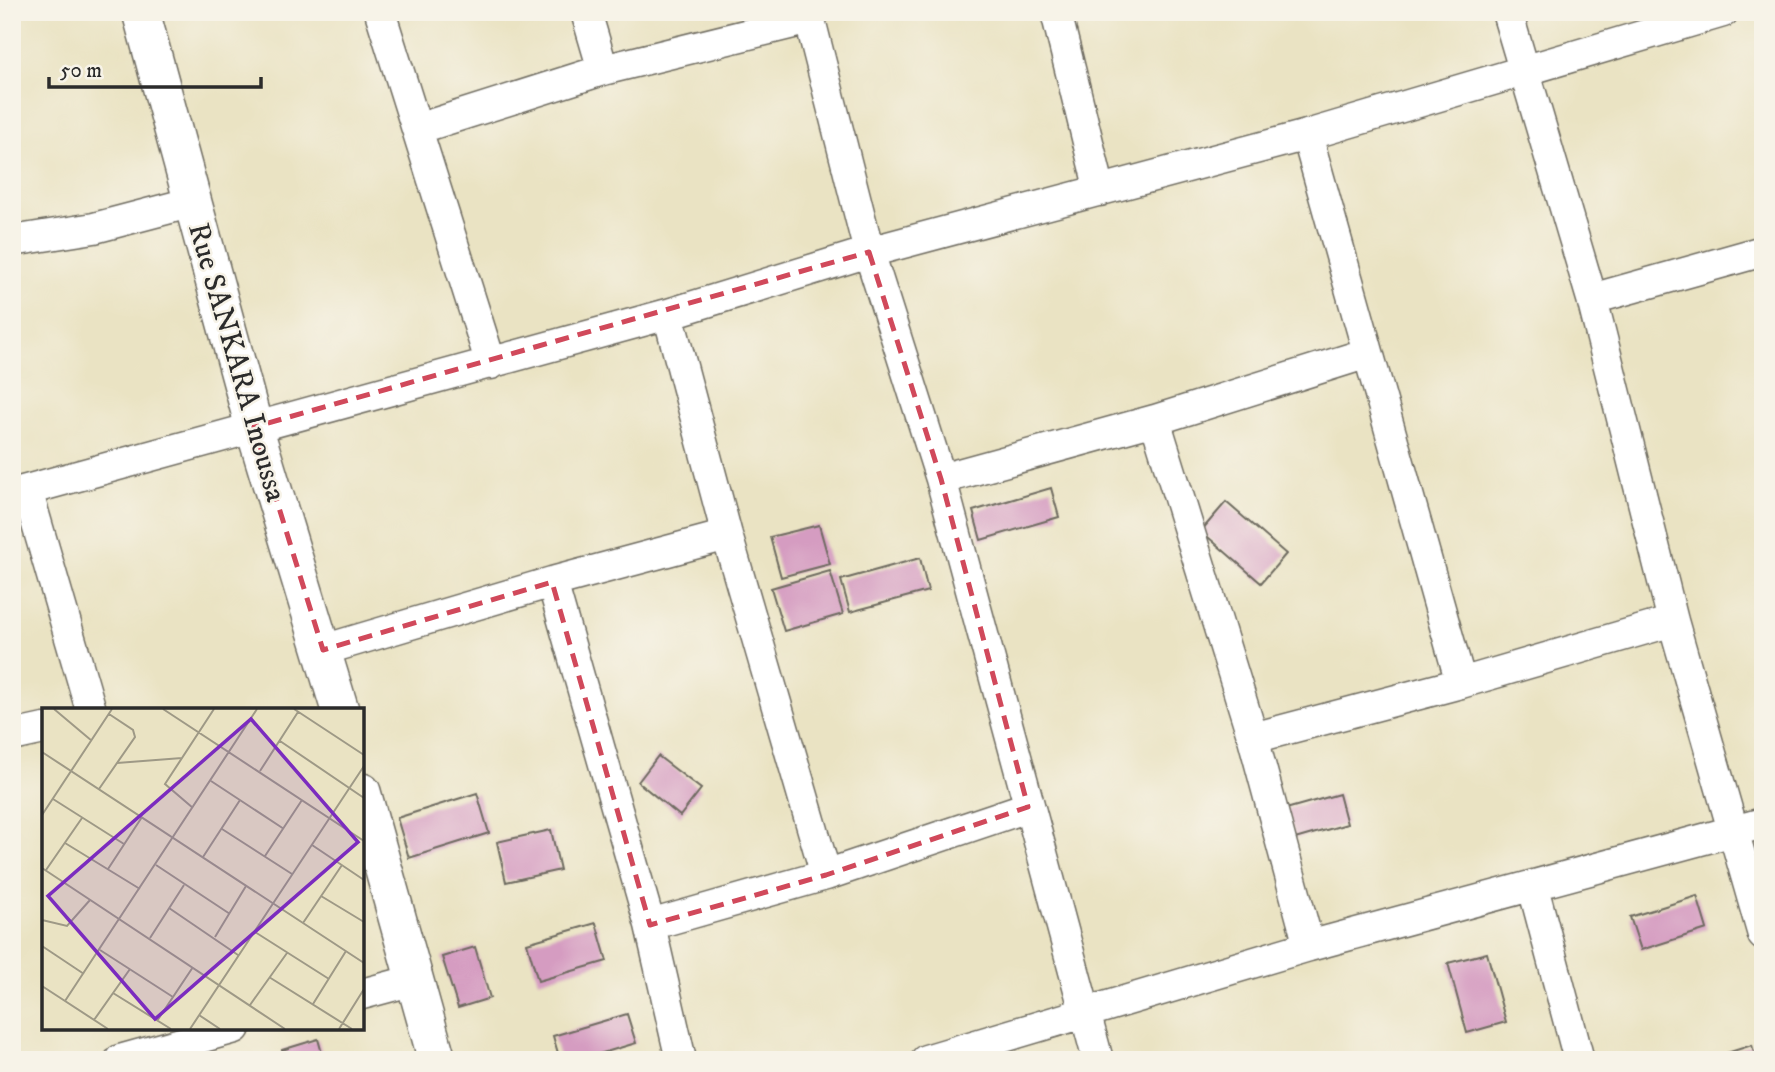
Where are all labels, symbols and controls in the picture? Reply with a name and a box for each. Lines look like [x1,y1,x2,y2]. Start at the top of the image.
scale bar [49,46,261,90]
text: 50 m [60,58,102,84]
street label: Rue SANKARA Inoussa [179,219,294,506]
inset map [42,708,364,1030]

